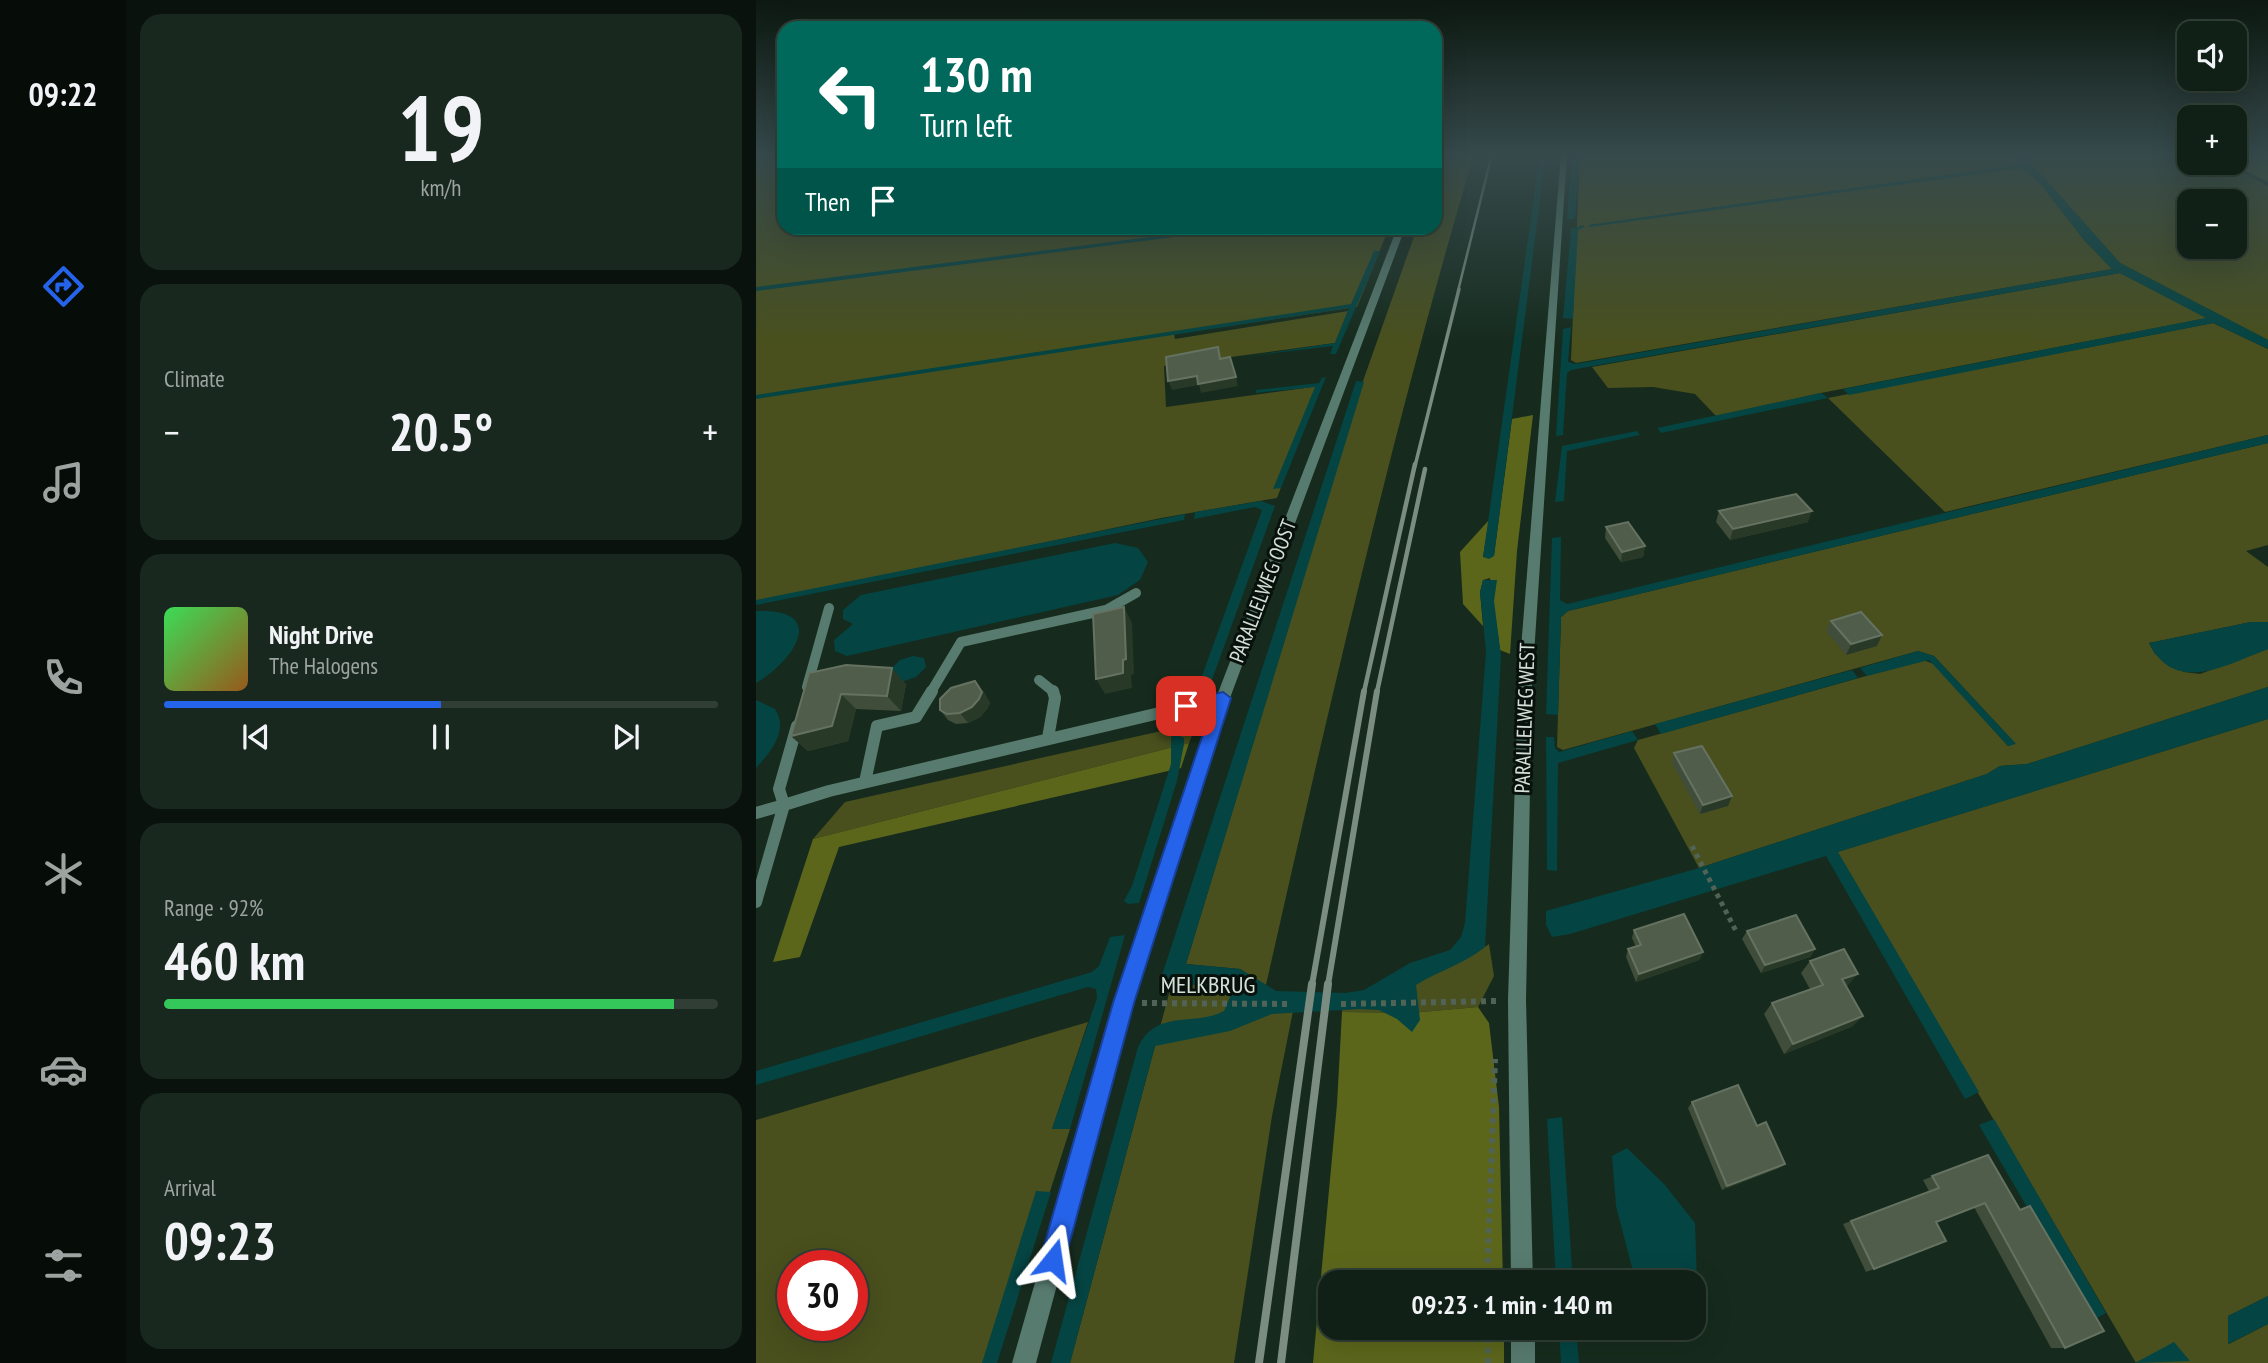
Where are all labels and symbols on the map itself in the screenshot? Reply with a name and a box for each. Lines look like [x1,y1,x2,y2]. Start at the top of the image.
street label: PARALLELWEG OOST [1223,515,1302,666]
street label: PARALLELWEG WEST [1508,642,1541,794]
pin [1156,676,1216,736]
street label: MELKBRUG [1161,969,1255,1000]
position arrow [1016,1223,1090,1297]
speed limit sign: 30 [777,1250,868,1341]

